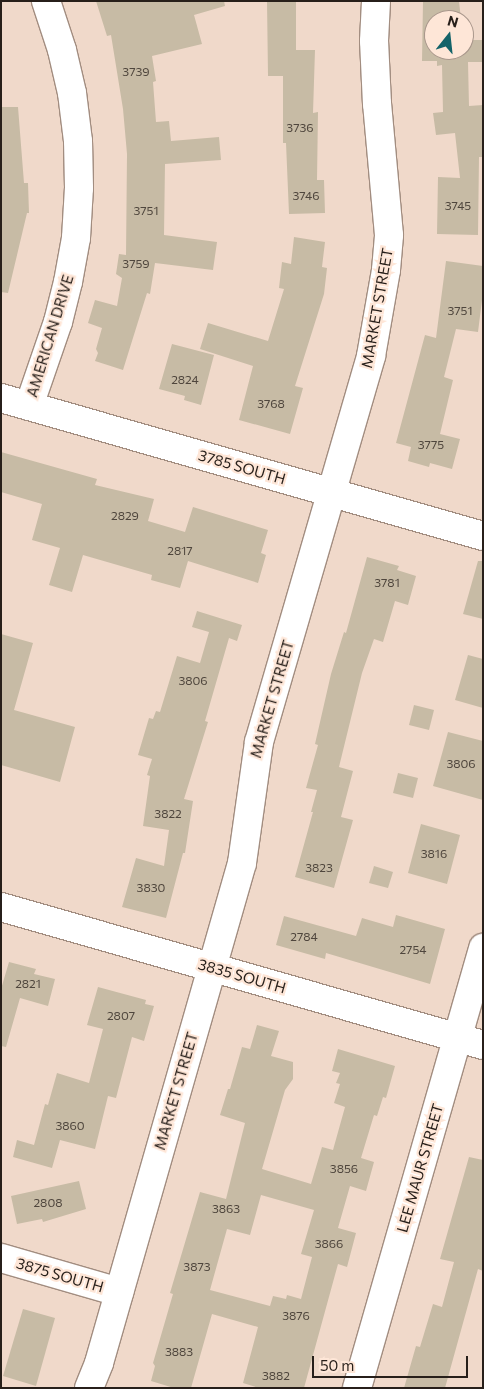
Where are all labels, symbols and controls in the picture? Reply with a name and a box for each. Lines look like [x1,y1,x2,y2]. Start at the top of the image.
north arrow [424,10,474,60]
text: N [446,11,460,31]
house number: 3739 [122,65,150,79]
house number: 3736 [286,121,314,135]
house number: 3746 [293,189,319,203]
house number: 3745 [445,199,471,213]
house number: 3751 [133,204,159,218]
street label: MARKET STREET [358,246,396,370]
house number: 3759 [122,257,150,271]
street label: AMERICAN DRIVE [23,273,77,399]
house number: 3751 [447,304,473,318]
house number: 2824 [171,373,199,387]
house number: 3768 [257,397,285,411]
house number: 3775 [418,438,444,452]
street label: 3785 SOUTH [196,446,288,488]
house number: 2829 [111,509,139,523]
house number: 2817 [167,544,193,558]
house number: 3781 [374,576,400,590]
street label: MARKET STREET [247,638,297,760]
house number: 3806 [178,674,208,688]
house number: 3806 [446,757,476,771]
house number: 3822 [154,807,182,821]
house number: 3816 [421,847,447,861]
house number: 3823 [305,861,333,875]
house number: 3830 [137,881,165,895]
house number: 2784 [290,930,318,944]
house number: 2754 [399,943,427,957]
street label: 3835 SOUTH [196,955,288,997]
house number: 2821 [15,977,41,991]
house number: 2807 [107,1009,135,1023]
street label: MARKET STREET [151,1030,201,1152]
street label: LEE MAUR STREET [393,1102,447,1234]
house number: 3860 [55,1119,85,1133]
house number: 3856 [330,1162,358,1176]
house number: 2808 [33,1196,63,1210]
house number: 3863 [212,1202,240,1216]
house number: 3866 [315,1237,343,1251]
street label: 3875 SOUTH [14,1254,106,1296]
house number: 3873 [183,1260,211,1274]
house number: 3876 [282,1309,310,1323]
house number: 3883 [165,1345,193,1359]
scale bar [314,1346,470,1378]
text: 50 m [320,1356,354,1374]
house number: 3882 [262,1369,290,1383]

